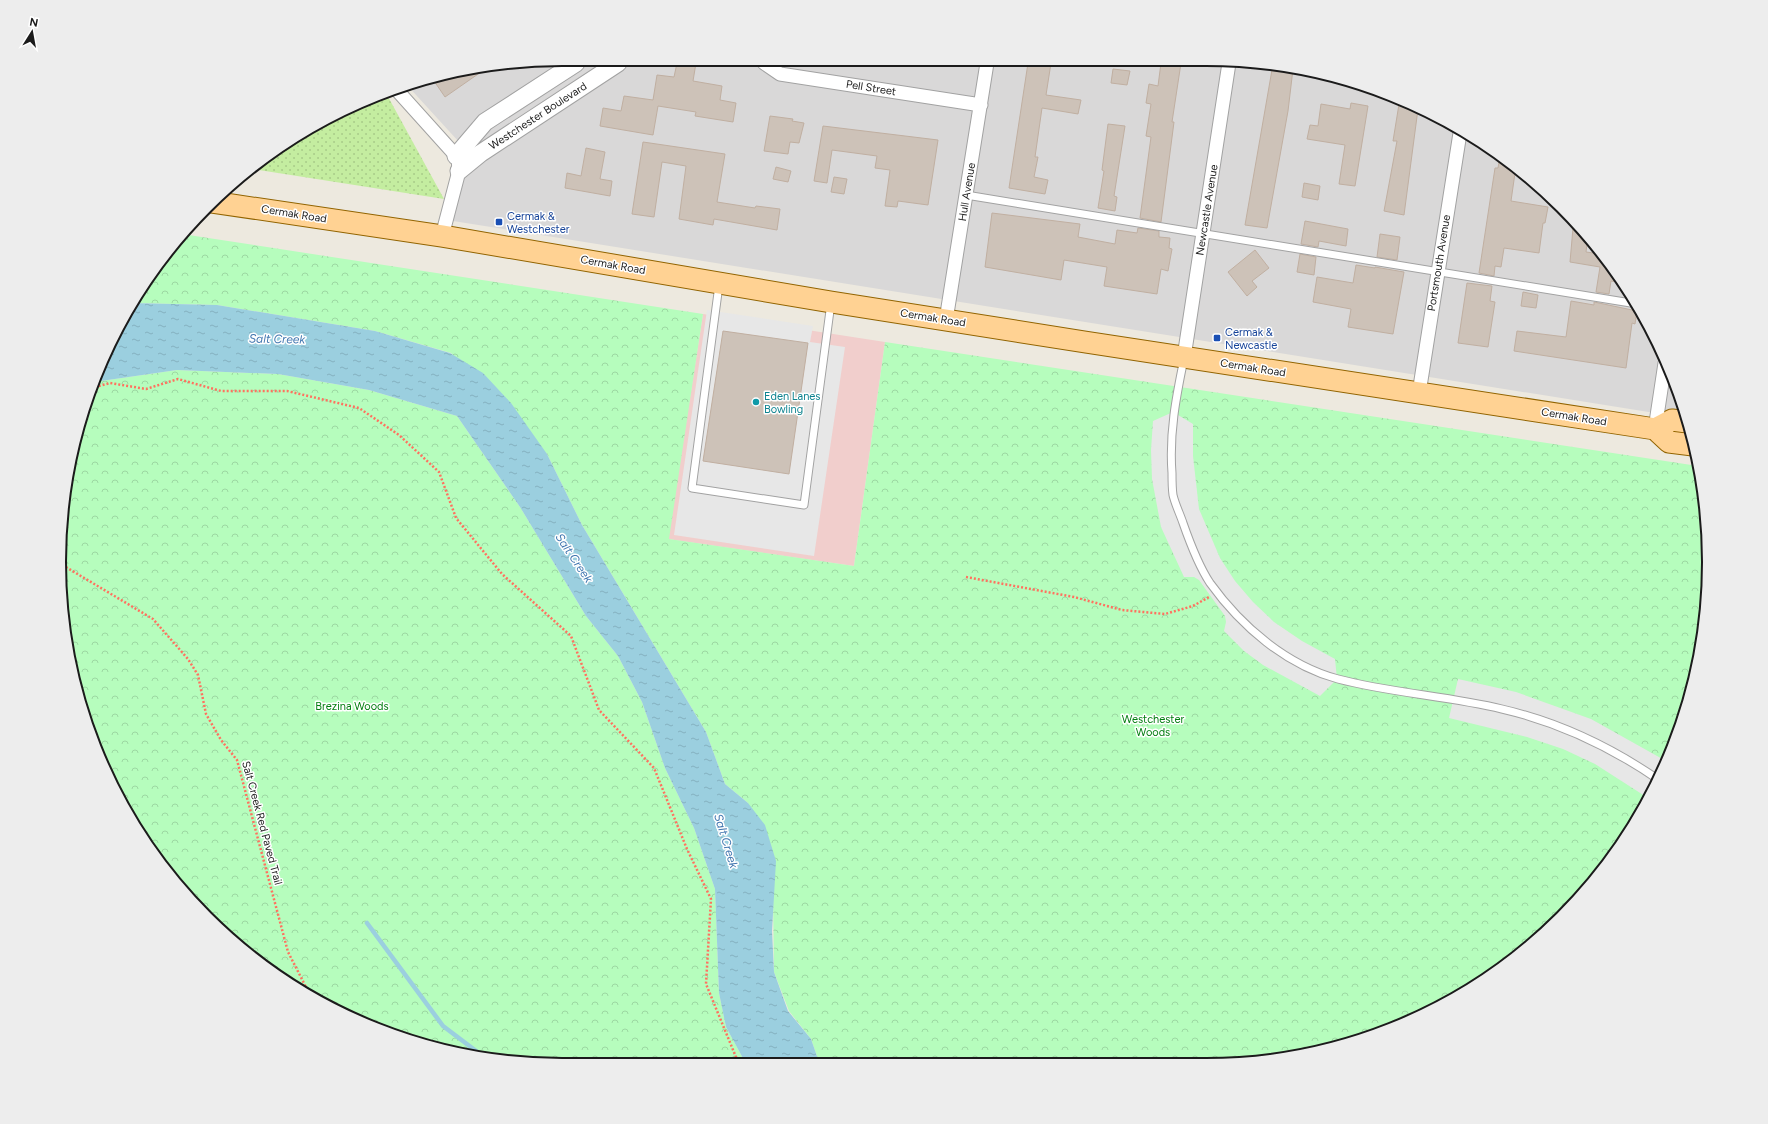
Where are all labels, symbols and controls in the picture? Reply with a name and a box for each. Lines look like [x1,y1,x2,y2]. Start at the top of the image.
north arrow [12,12,52,52]
text: N [28,15,39,30]
street label: Pell Street [845,78,897,98]
street label: Westchester Boulevard [487,79,589,153]
street label: Hull Avenue [956,162,978,222]
street label: Newcastle Avenue [1193,164,1221,256]
street label: Cermak Road [260,202,328,226]
place label: Cermak & Westchester [507,210,570,236]
street label: Portsmouth Avenue [1425,214,1453,312]
marker: Cermak & Westchester [494,217,504,227]
street label: Cermak Road [579,253,647,277]
street label: Cermak Road [899,306,967,330]
place label: Cermak & Newcastle [1225,326,1277,352]
water label: Salt Creek [249,332,306,347]
marker: Cermak & Newcastle [1212,333,1222,343]
street label: Cermak Road [1219,356,1287,380]
place label: Eden Lanes Bowling [764,390,820,416]
marker: Eden Lanes Bowling [751,397,761,407]
street label: Cermak Road [1540,405,1608,429]
water label: Salt Creek [552,531,596,586]
park label: Brezina Woods [315,700,389,713]
park label: Westchester Woods [1122,713,1185,739]
street label: Salt Creek Red Paved Trail [239,760,285,886]
water label: Salt Creek [711,812,741,871]

